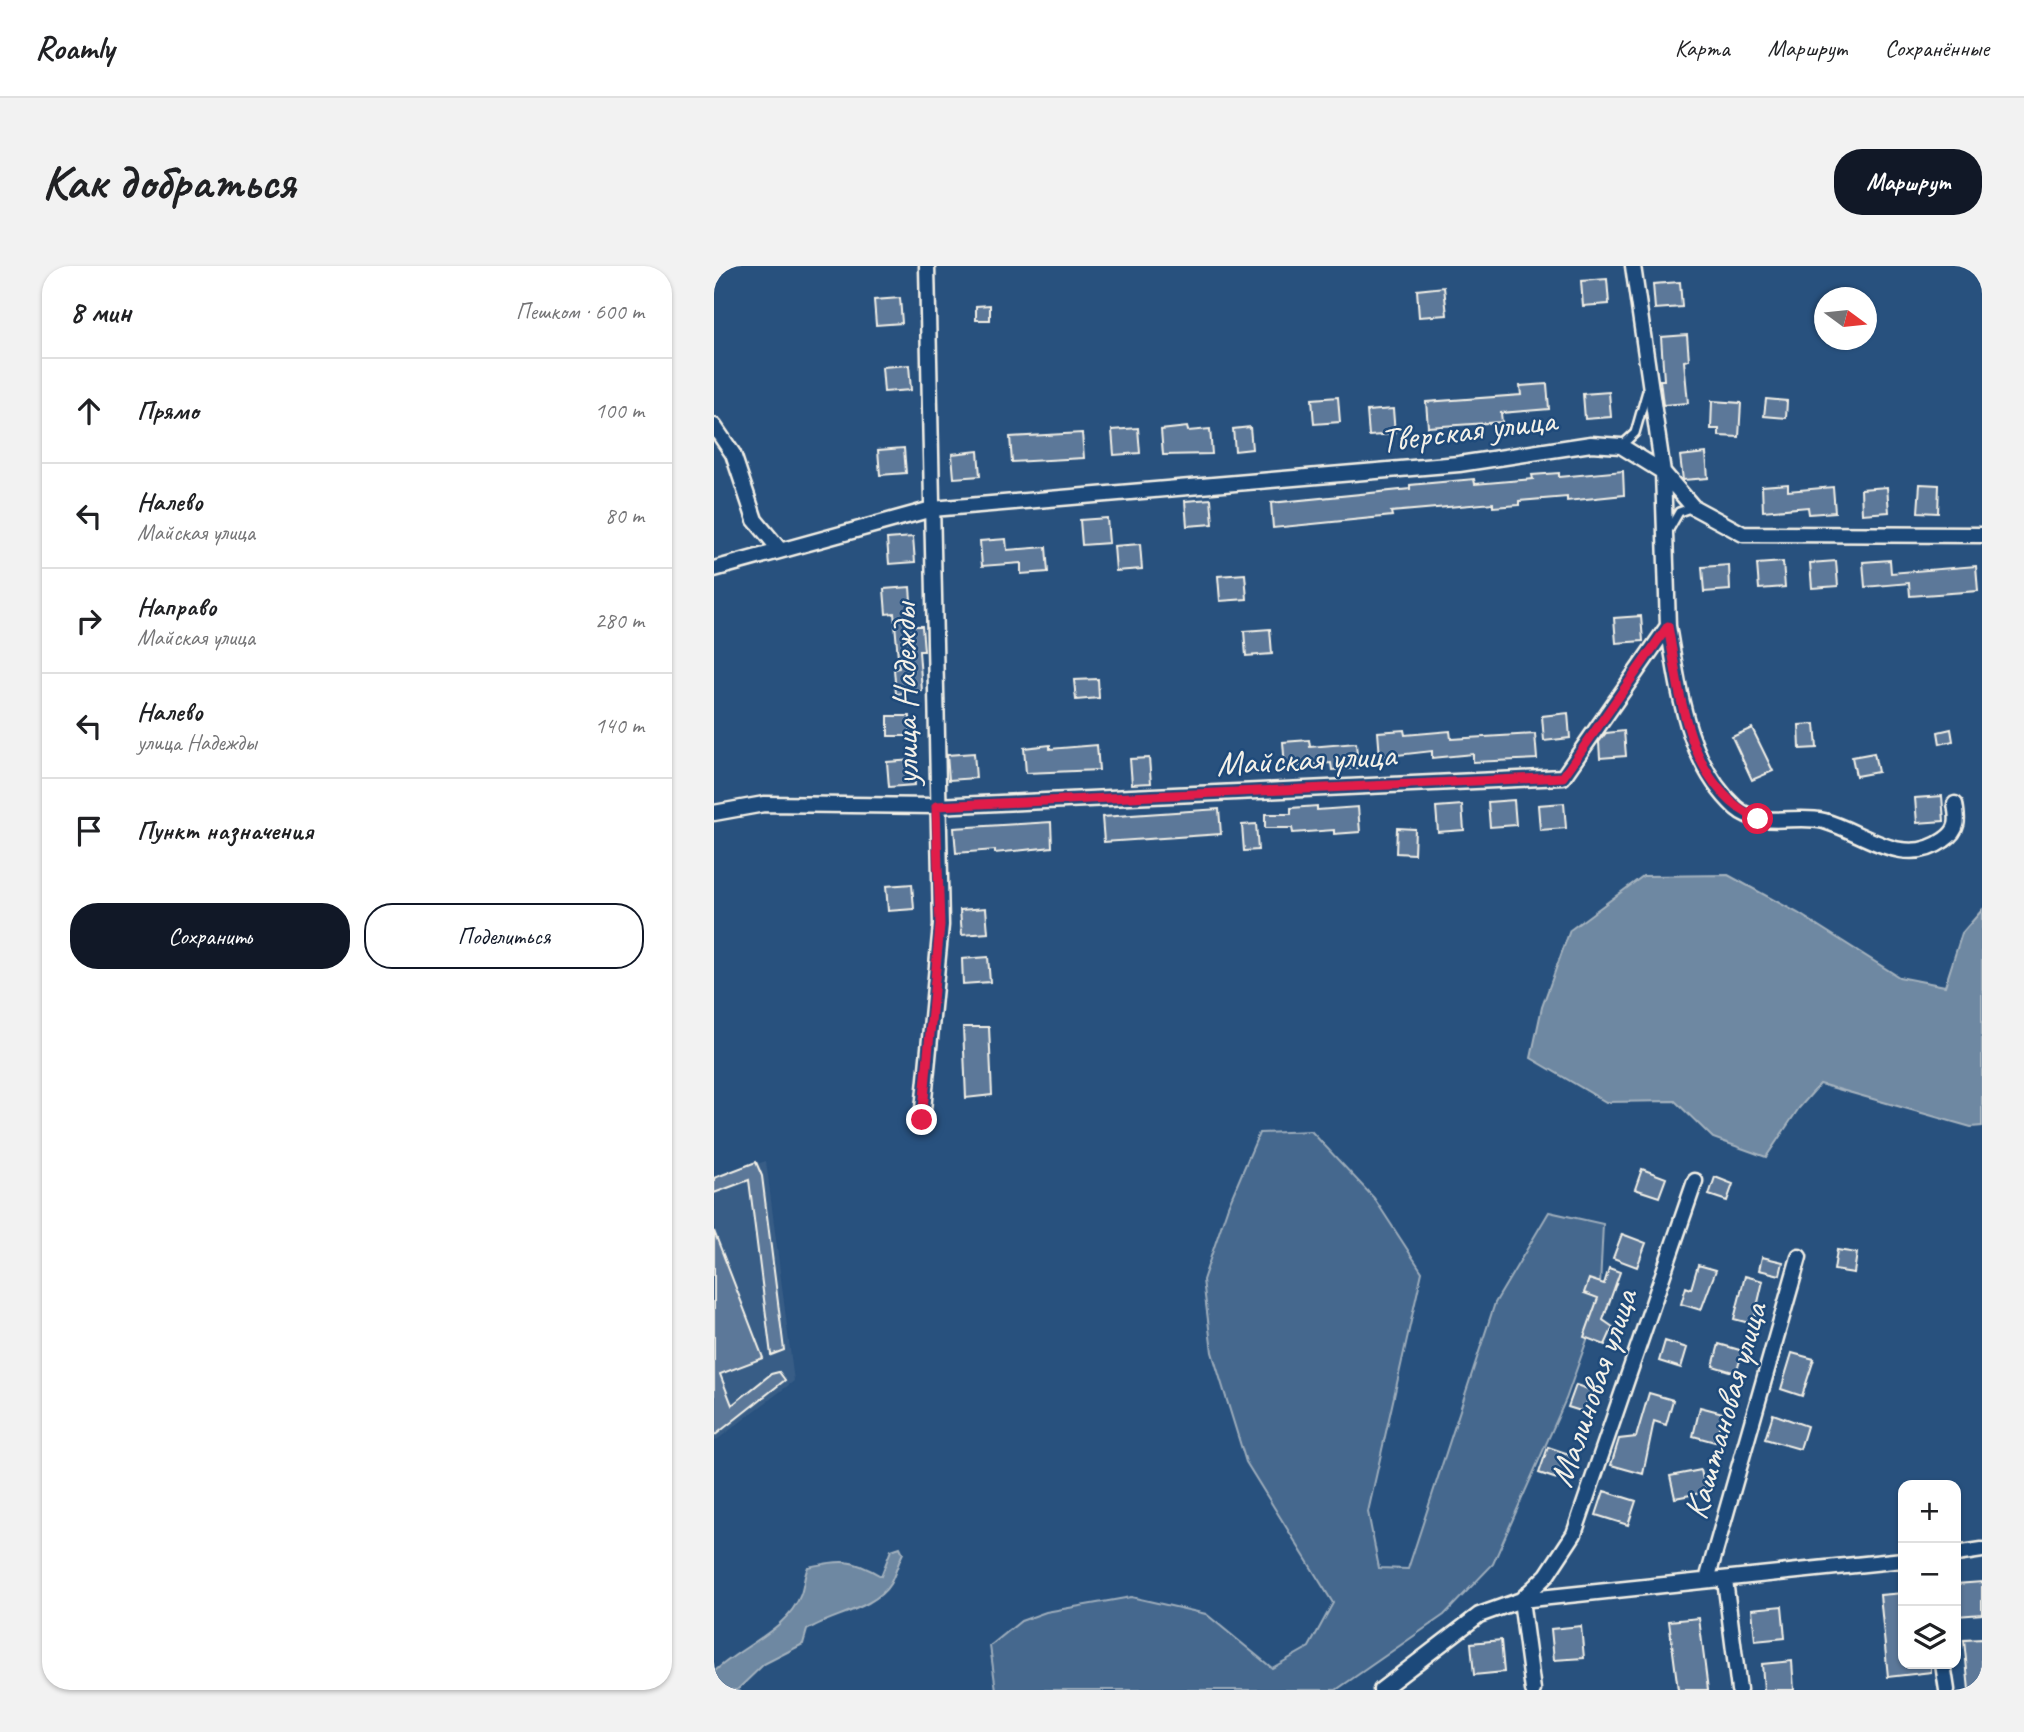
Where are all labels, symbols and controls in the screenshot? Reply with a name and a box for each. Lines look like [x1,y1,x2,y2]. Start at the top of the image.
text: Roamly [35,27,114,69]
text: Карта [1675,33,1730,63]
text: Маршрут [1768,33,1847,63]
text: Сохранённые [1885,33,1989,63]
button: Маршрут [1834,149,1982,215]
text: Как добраться [42,151,295,213]
north arrow [1814,287,1877,350]
text: 8 мин [70,293,131,331]
text: Пешком · 600 m [516,297,644,326]
icon: ahead [70,392,108,430]
text: Прямо [137,394,199,427]
text: 100 m [595,396,644,425]
street label: Тверская улица [1378,397,1561,463]
text: Налево [137,485,203,518]
icon: left [70,497,108,535]
text: 80 m [605,501,644,530]
text: Майская улица [137,518,255,547]
text: Направо [137,590,216,623]
street label: улица Надежды [881,600,929,787]
icon: right [70,602,108,640]
text: 280 m [595,606,644,635]
text: Майская улица [137,623,255,652]
text: Налево [137,695,203,728]
icon: left [70,707,108,745]
text: 140 m [595,711,644,740]
text: улица Надежды [137,728,257,757]
street label: Майская улица [1215,732,1399,786]
route start [1742,803,1773,834]
icon: arrive [70,812,108,850]
text: Пункт назначения [137,814,313,847]
button: Сохранить [70,903,350,969]
button: Поделиться [364,903,644,969]
route end [906,1104,937,1135]
street label: Малиновая улица [1538,1281,1648,1493]
street label: Каштановая улица [1673,1296,1778,1524]
map controls [1898,1480,1961,1669]
button: + [1898,1480,1961,1543]
button: − [1898,1543,1961,1606]
button: layers [1898,1606,1961,1669]

